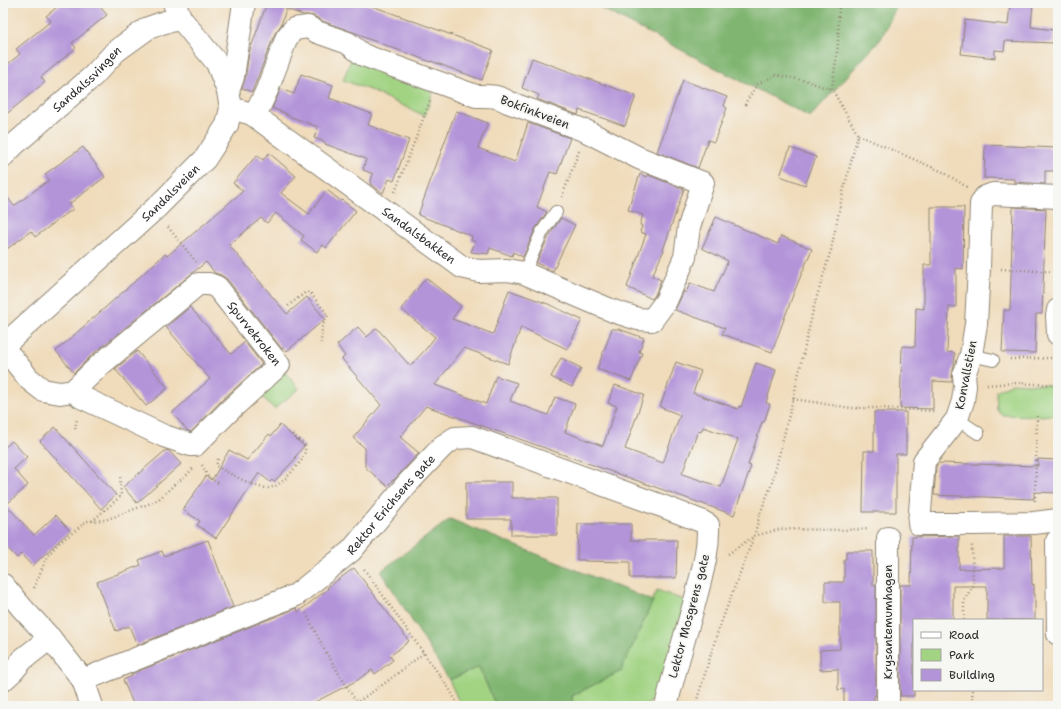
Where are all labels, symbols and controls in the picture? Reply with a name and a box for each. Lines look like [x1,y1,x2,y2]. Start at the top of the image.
street label: Sandalssvingen [49,42,124,116]
street label: Bokfinkveien [498,91,572,133]
street label: Sandalsveien [138,161,203,225]
street label: Sandalsbakken [379,203,459,268]
street label: Spurvekroken [223,298,285,369]
street label: Konvallstien [951,339,981,411]
street label: Rektor Erichsens gate [343,451,439,558]
street label: Lektor Mosgrens gate [665,552,713,680]
street label: Krysantemumhagen [880,565,896,679]
legend [913,619,1043,691]
text: Road [949,627,980,643]
text: Park [949,647,975,663]
text: Building [949,667,995,683]

